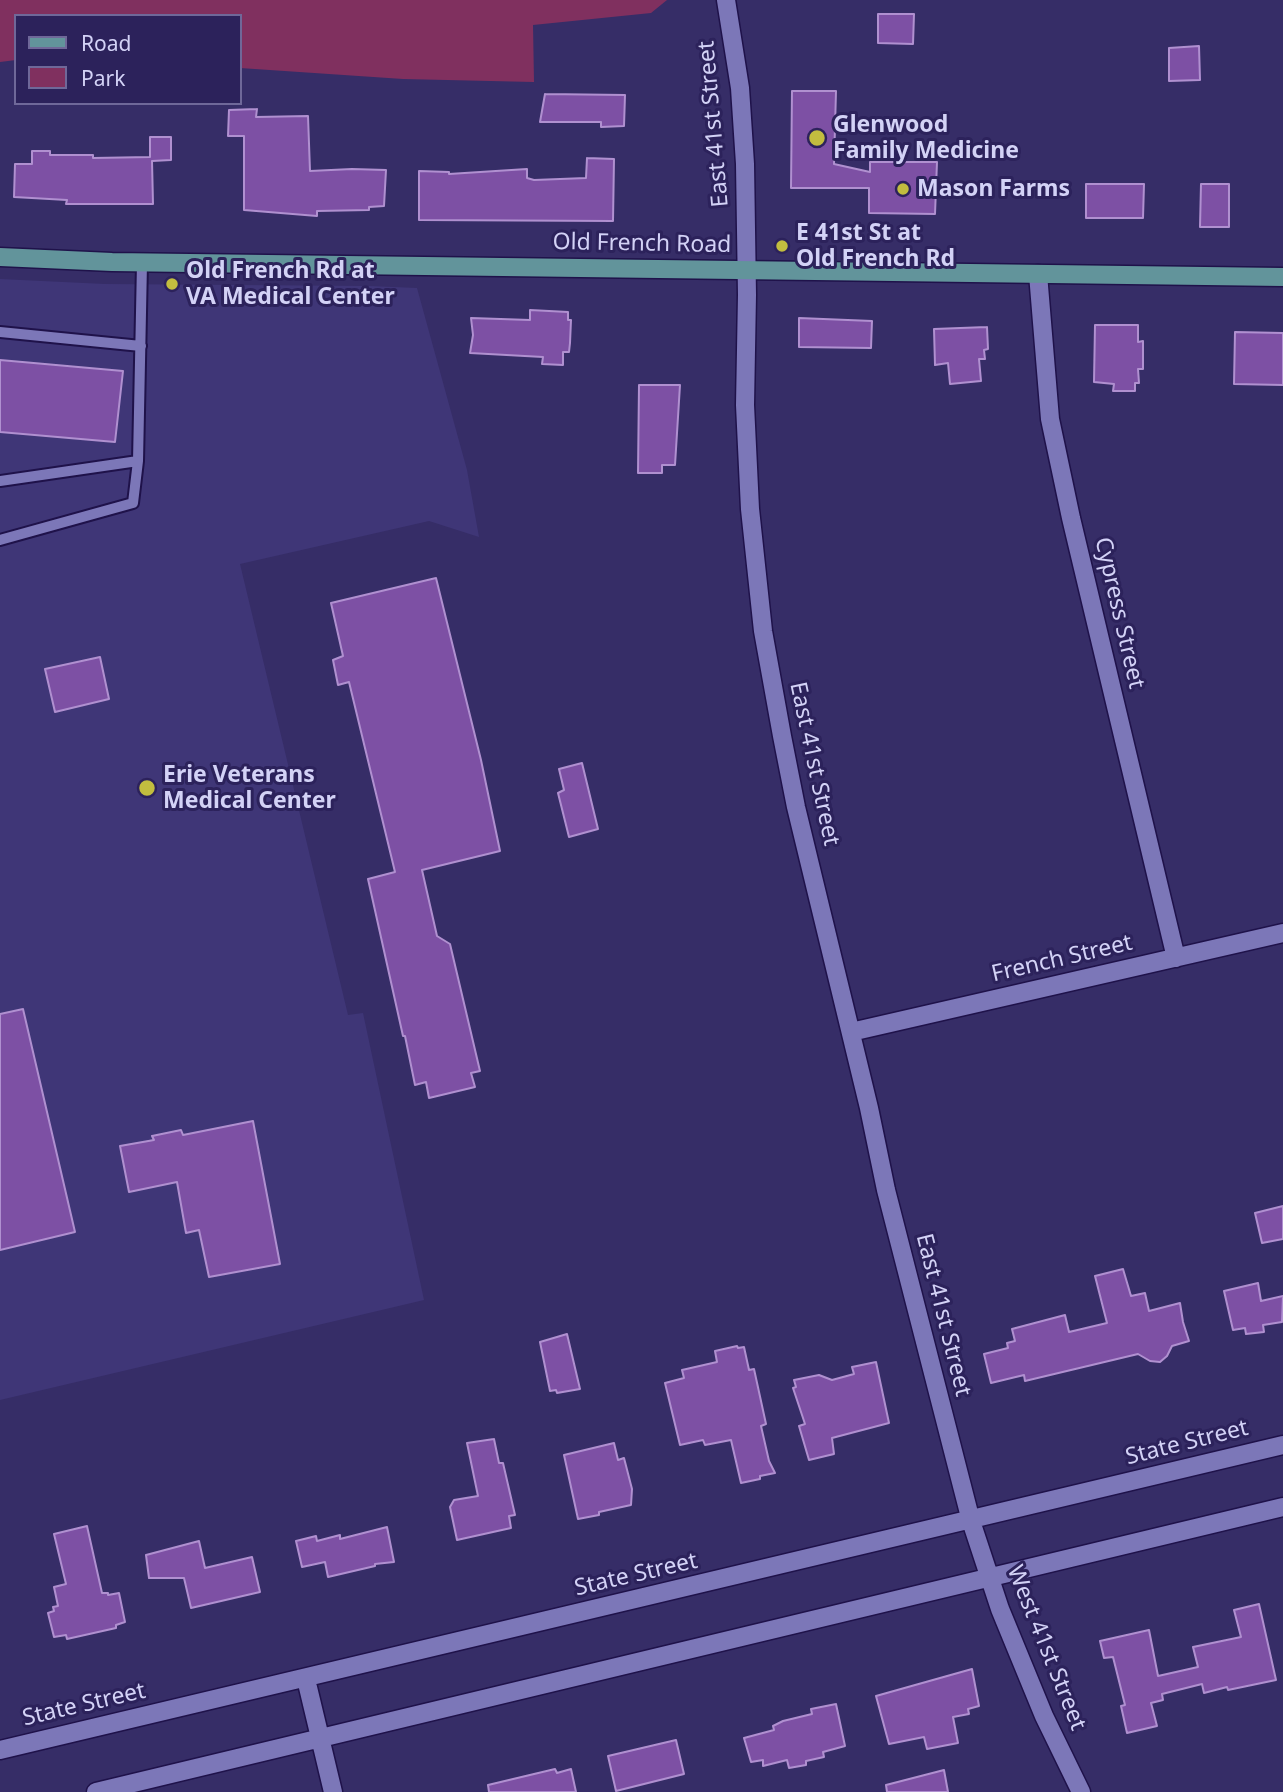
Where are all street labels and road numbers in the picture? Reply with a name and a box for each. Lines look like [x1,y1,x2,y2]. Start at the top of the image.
street label: East 41st Street [693,40,735,208]
street label: Old French Road [552,229,732,259]
street label: Cypress Street [1088,535,1150,691]
street label: East 41st Street [783,680,845,848]
street label: French Street [989,929,1135,989]
street label: East 41st Street [909,1231,977,1399]
street label: State Street [1123,1414,1251,1472]
street label: State Street [572,1547,700,1603]
street label: West 41st Street [1000,1562,1092,1734]
street label: State Street [20,1677,148,1733]

